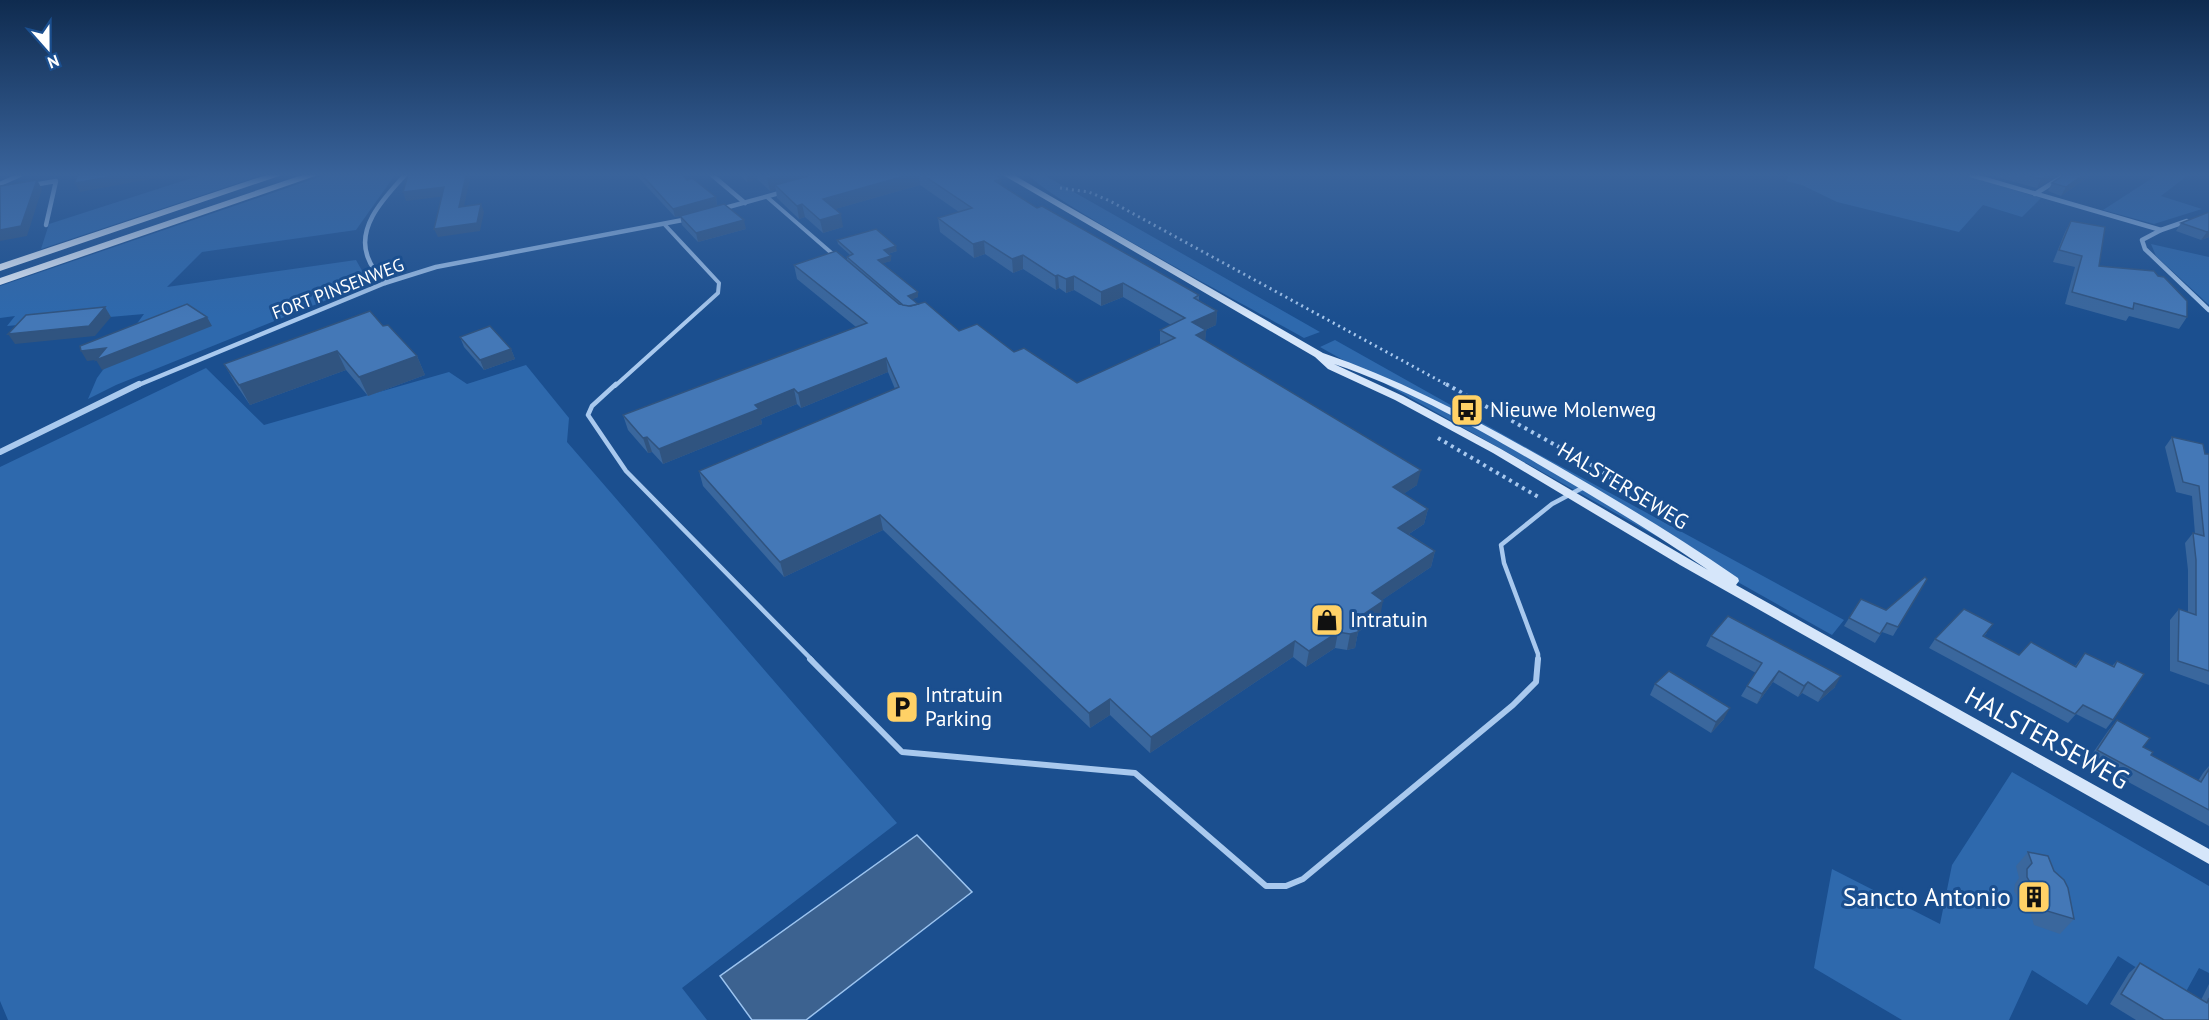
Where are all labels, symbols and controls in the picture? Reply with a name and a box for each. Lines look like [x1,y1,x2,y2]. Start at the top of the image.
north arrow [18,18,78,78]
text: N [45,51,62,73]
street label: FORT PINSENWEG [269,253,407,324]
bus stop icon: Nieuwe Molenweg [1449,392,1485,428]
place label: Nieuwe Molenweg [1490,396,1656,423]
street label: HALSTERSEWEG [1553,436,1694,535]
shop icon: Intratuin [1309,602,1345,638]
place label: Intratuin [1350,606,1428,633]
street label: HALSTERSEWEG [1959,679,2135,796]
place label: Intratuin Parking [925,681,1003,732]
parking icon: Intratuin Parking [884,689,920,725]
building icon: Sancto Antonio [2016,879,2052,915]
place label: Sancto Antonio [1843,880,2011,913]

